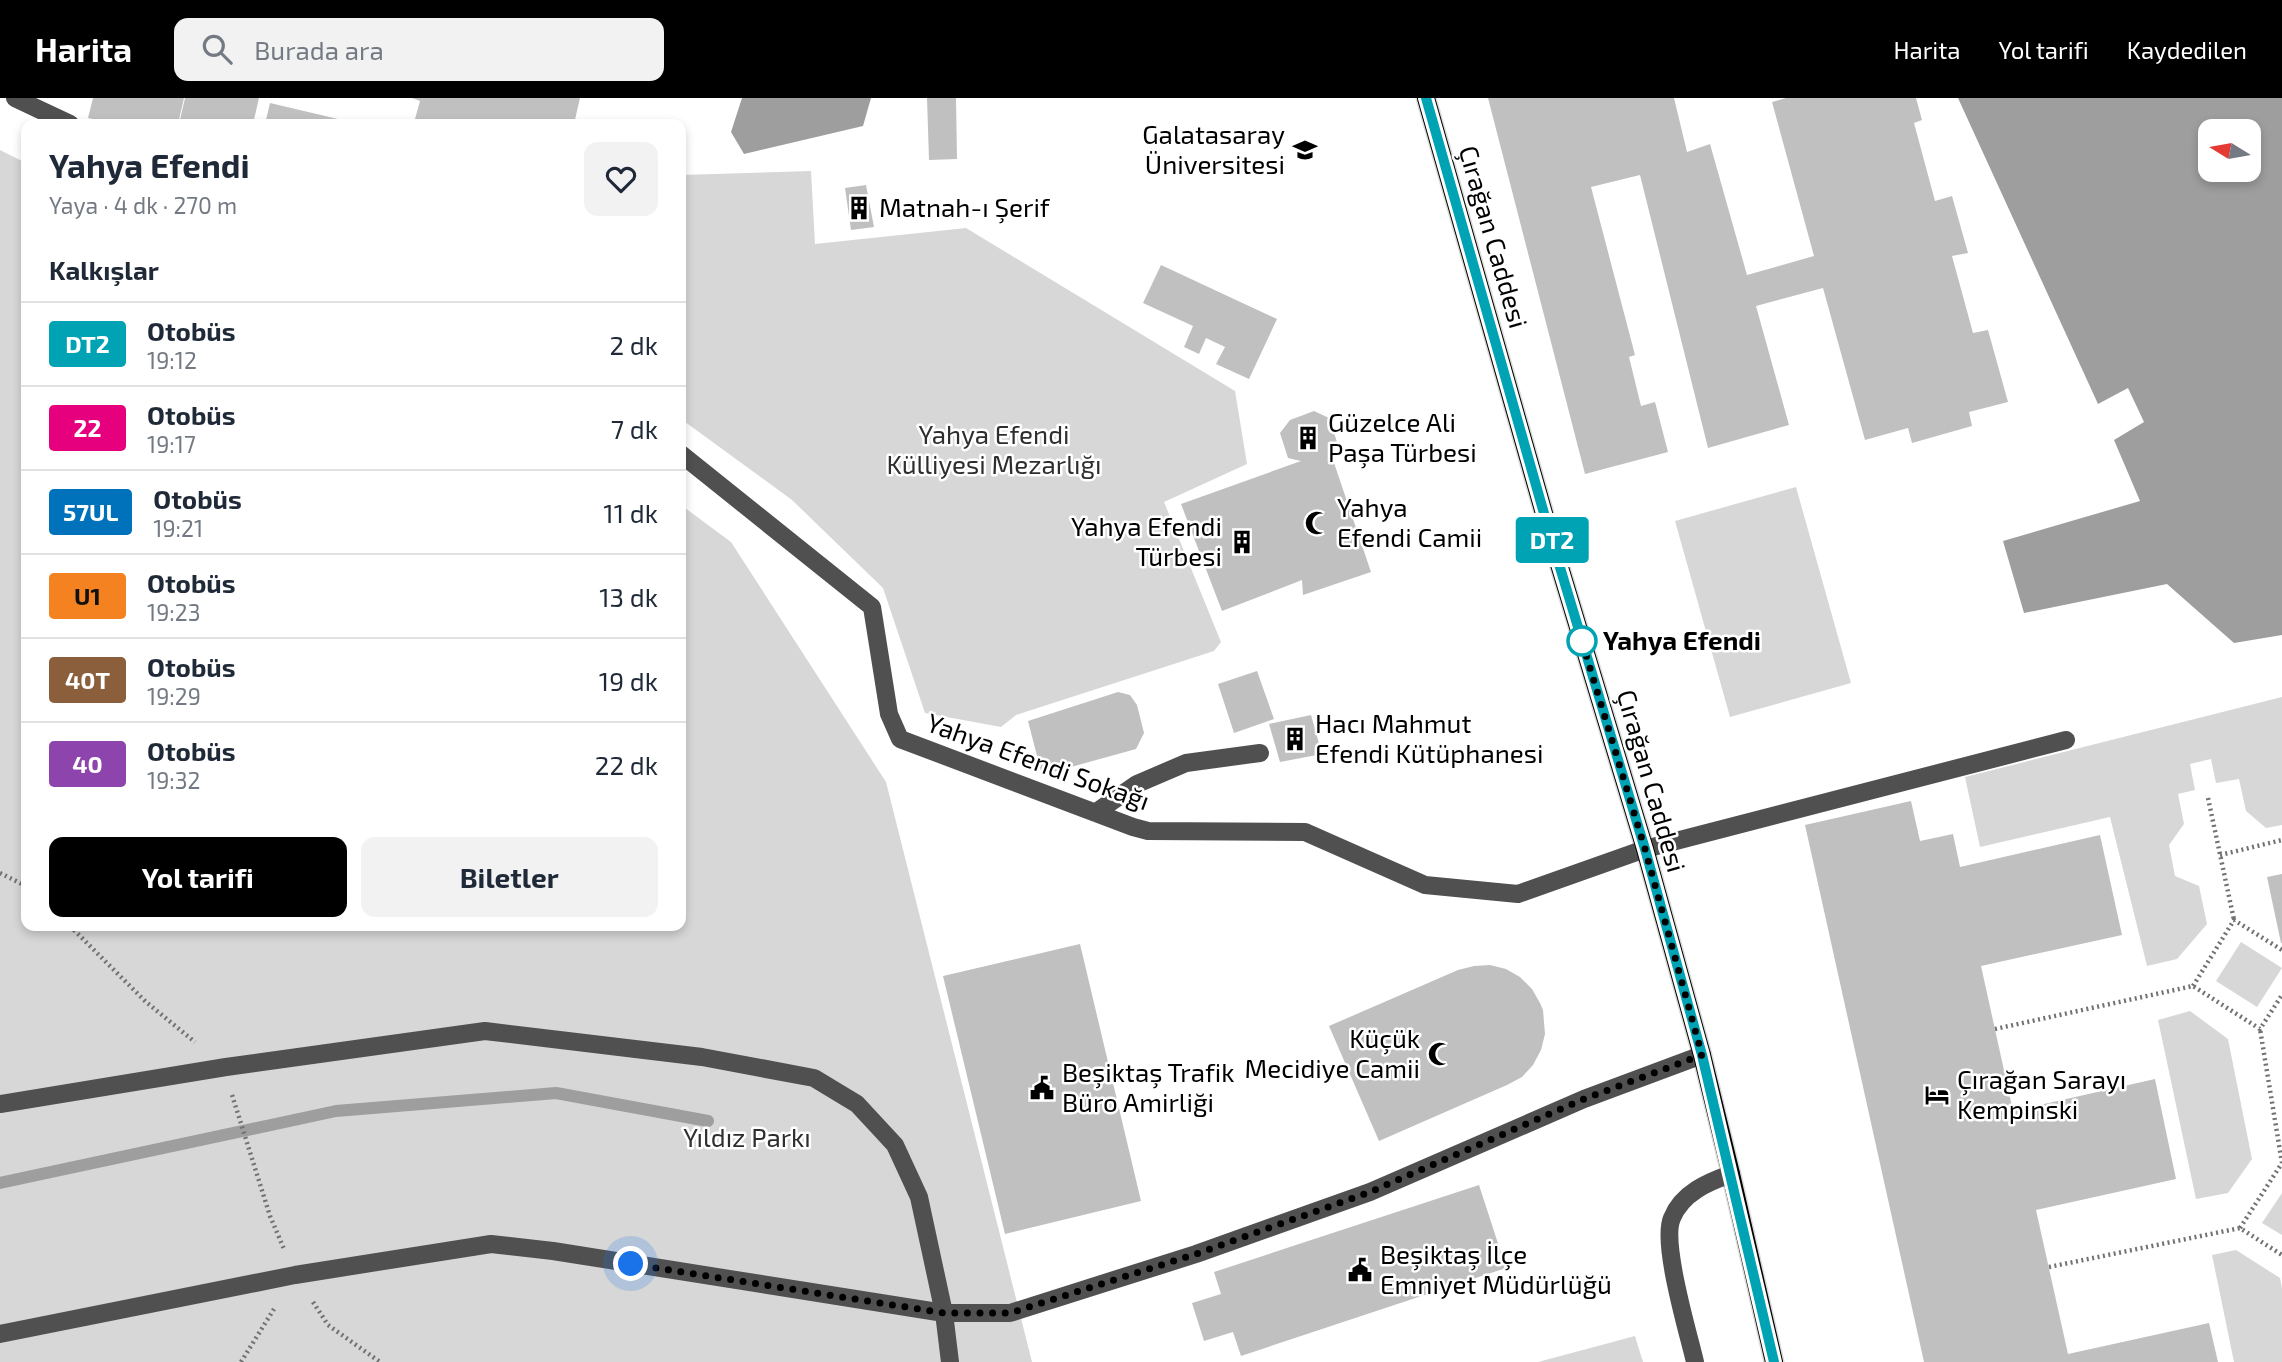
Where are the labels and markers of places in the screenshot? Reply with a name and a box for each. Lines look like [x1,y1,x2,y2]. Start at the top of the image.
place label: Galatasaray Üniversitesi [1142,118,1285,179]
school or university icon: Galatasaray Üniversitesi [1291,136,1319,164]
place label: Matnah-ı Şerif [879,191,1051,224]
building icon: Matnah-ı Şerif [845,194,873,222]
place label: Güzelce Ali Paşa Türbesi [1328,406,1477,469]
building icon: Güzelce Ali Paşa Türbesi [1294,424,1322,452]
place label: Yahya Efendi Camii [1337,491,1482,552]
mosque icon: Yahya Efendi Camii [1303,509,1331,537]
place label: Yahya Efendi Türbesi [1071,510,1222,571]
building icon: Yahya Efendi Türbesi [1228,528,1256,556]
place label: Yahya Efendi [1603,624,1761,656]
marker: Yahya Efendi [1567,626,1597,656]
place label: Hacı Mahmut Efendi Kütüphanesi [1315,707,1544,768]
building icon: Hacı Mahmut Efendi Kütüphanesi [1281,725,1309,753]
place label: Küçük Mecidiye Camii [1244,1022,1420,1083]
mosque icon: Küçük Mecidiye Camii [1426,1040,1454,1068]
place label: Beşiktaş Trafik Büro Amirliği [1062,1056,1235,1117]
place label: Çırağan Sarayı Kempinski [1957,1063,2126,1124]
public building icon: Beşiktaş Trafik Büro Amirliği [1028,1074,1056,1102]
hotel icon: Çırağan Sarayı Kempinski [1923,1081,1951,1109]
place label: Beşiktaş İlçe Emniyet Müdürlüğü [1380,1238,1612,1299]
public building icon: Beşiktaş İlçe Emniyet Müdürlüğü [1346,1256,1374,1284]

